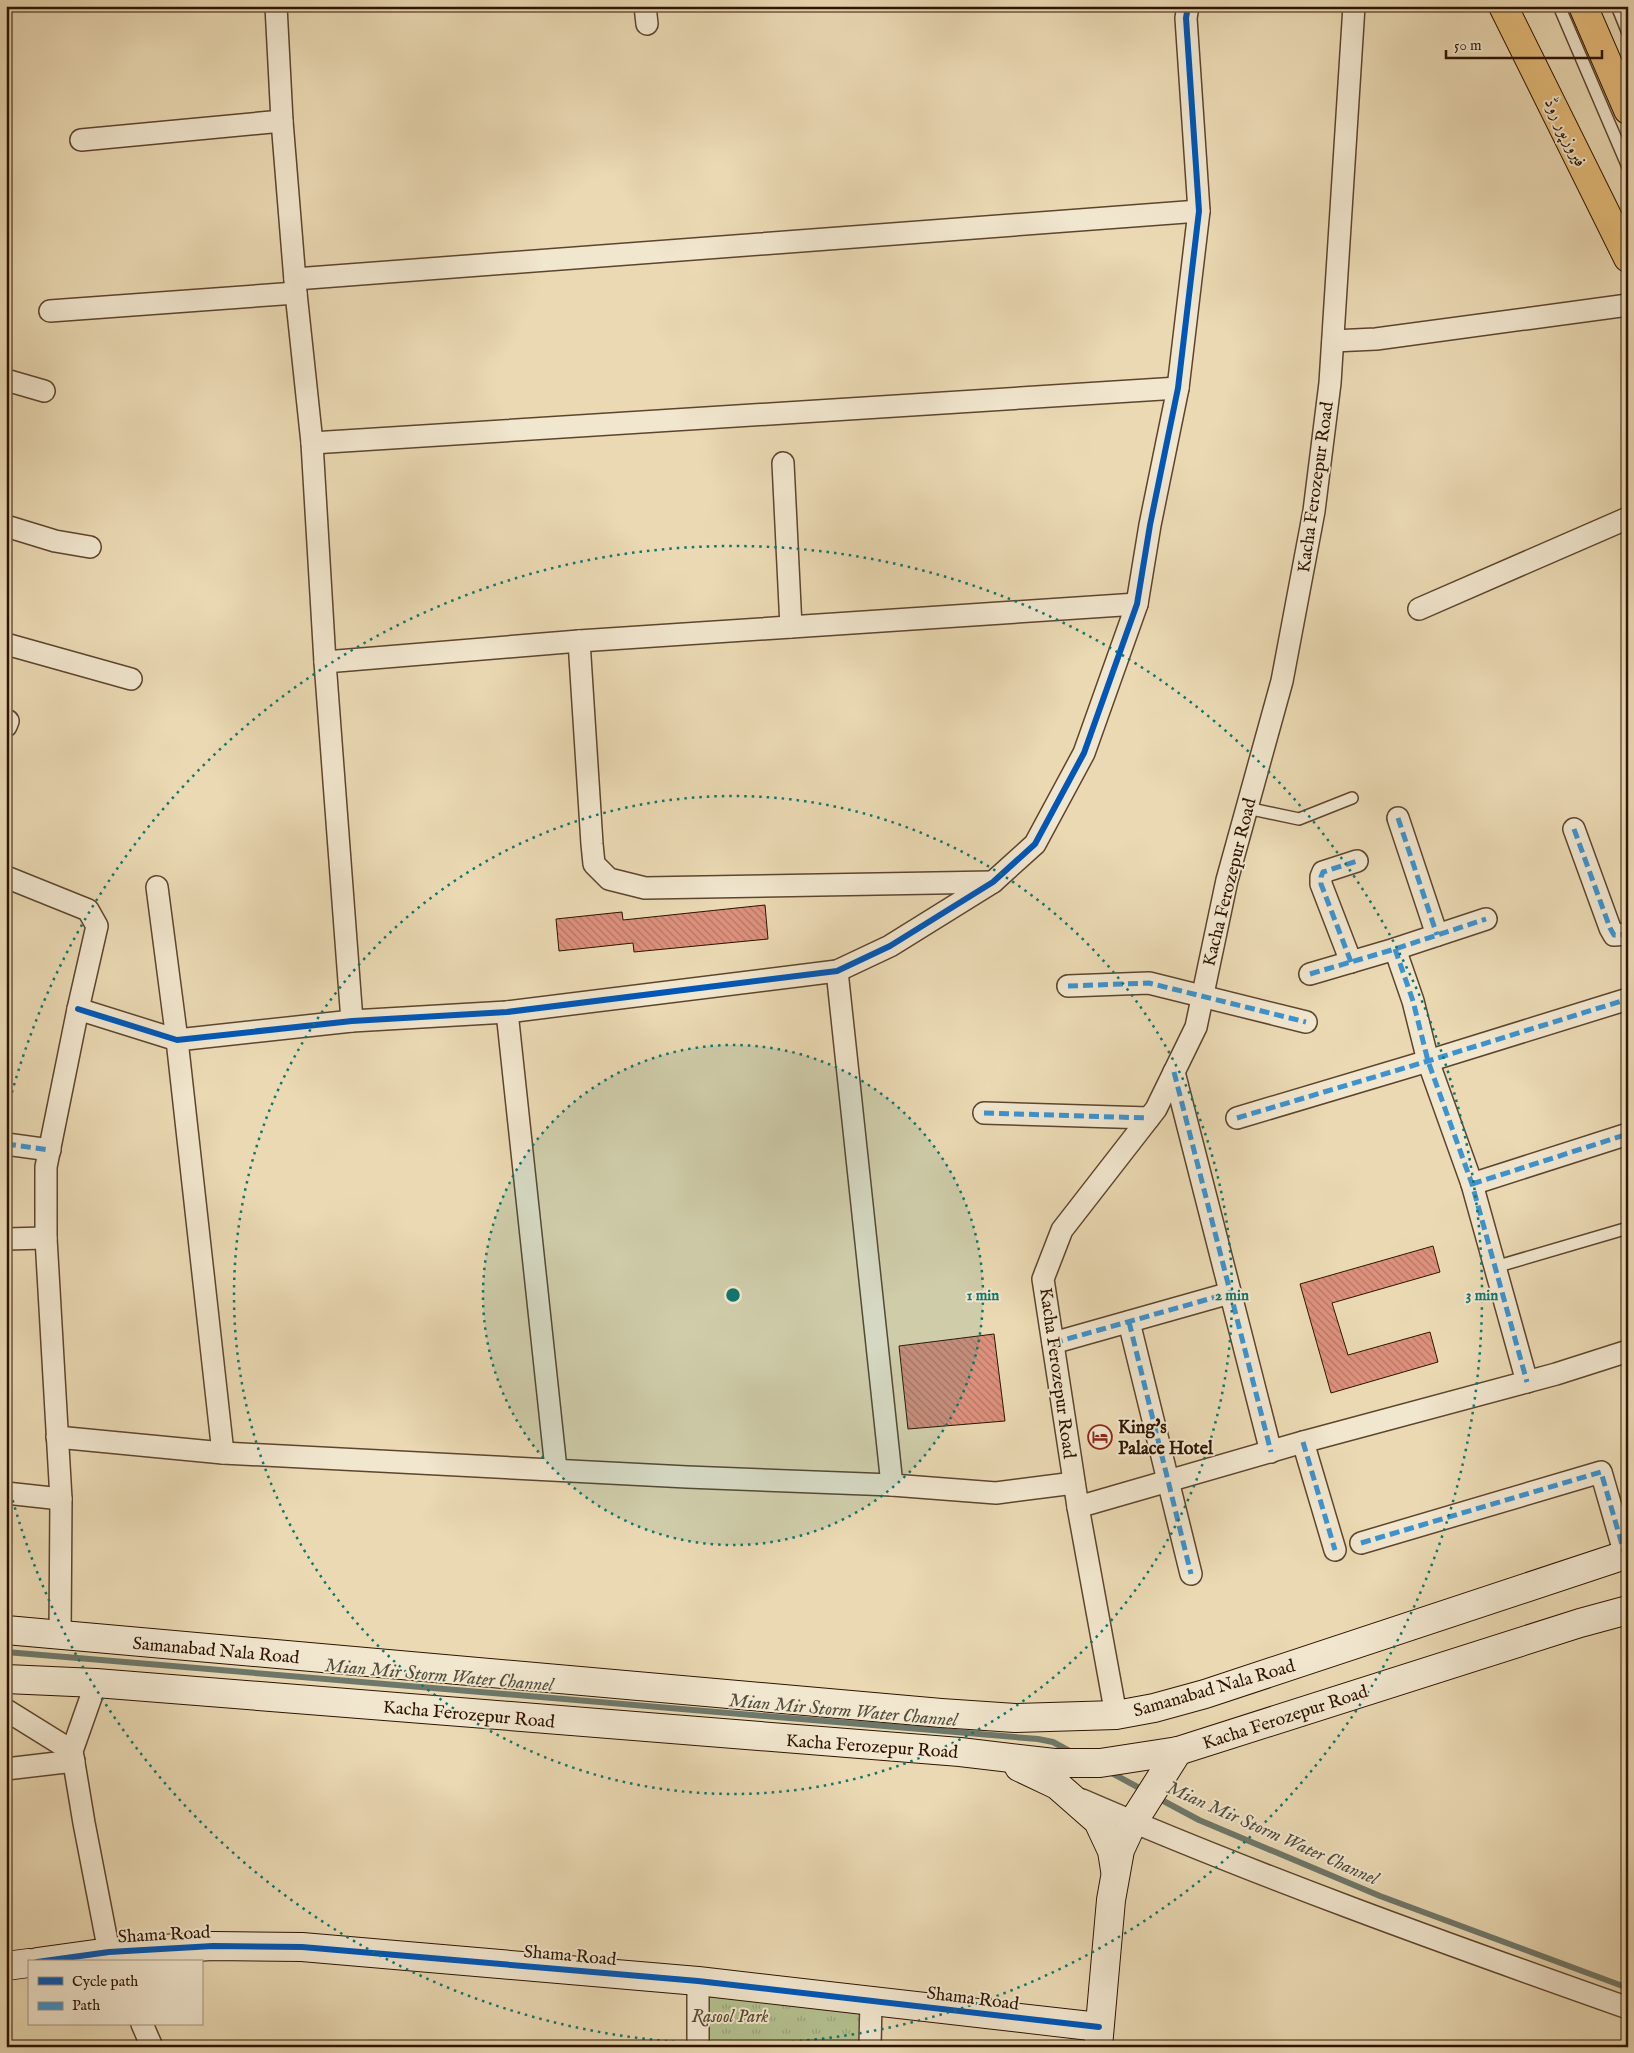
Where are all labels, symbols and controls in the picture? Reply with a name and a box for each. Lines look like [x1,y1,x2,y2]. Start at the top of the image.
scale bar [1446,28,1603,60]
text: 50 m [1454,36,1482,55]
street label: فیروزپور روڈ [1538,94,1591,171]
street label: Kacha Ferozepur Road [1293,400,1340,574]
street label: Kacha Ferozepur Road [1198,796,1263,969]
centre of rings [724,1286,742,1304]
text: 1 min [967,1286,999,1305]
street label: Kacha Ferozepur Road [1033,1286,1080,1461]
text: 2 min [1215,1286,1249,1305]
text: 3 min [1466,1286,1498,1305]
place label: King's Palace Hotel [1118,1417,1214,1461]
hotel icon: King's Palace Hotel [1087,1424,1113,1450]
street label: Samanabad Nala Road [132,1633,301,1670]
water label: Mian Mir Storm Water Channel [324,1654,556,1698]
street label: Samanabad Nala Road [1131,1655,1298,1724]
street label: Kacha Ferozepur Road [1200,1681,1371,1756]
water label: Mian Mir Storm Water Channel [728,1689,960,1733]
street label: Kacha Ferozepur Road [382,1697,556,1735]
street label: Kacha Ferozepur Road [785,1730,959,1765]
water label: Mian Mir Storm Water Channel [1163,1776,1383,1892]
street label: Shama Road [117,1922,211,1949]
street label: Shama Road [523,1941,618,1972]
legend [28,1960,202,2026]
text: Cycle path [72,1972,138,1991]
street label: Shama Road [925,1982,1021,2017]
text: Path [72,1996,100,2015]
park label: Rasool Park [691,2006,769,2029]

